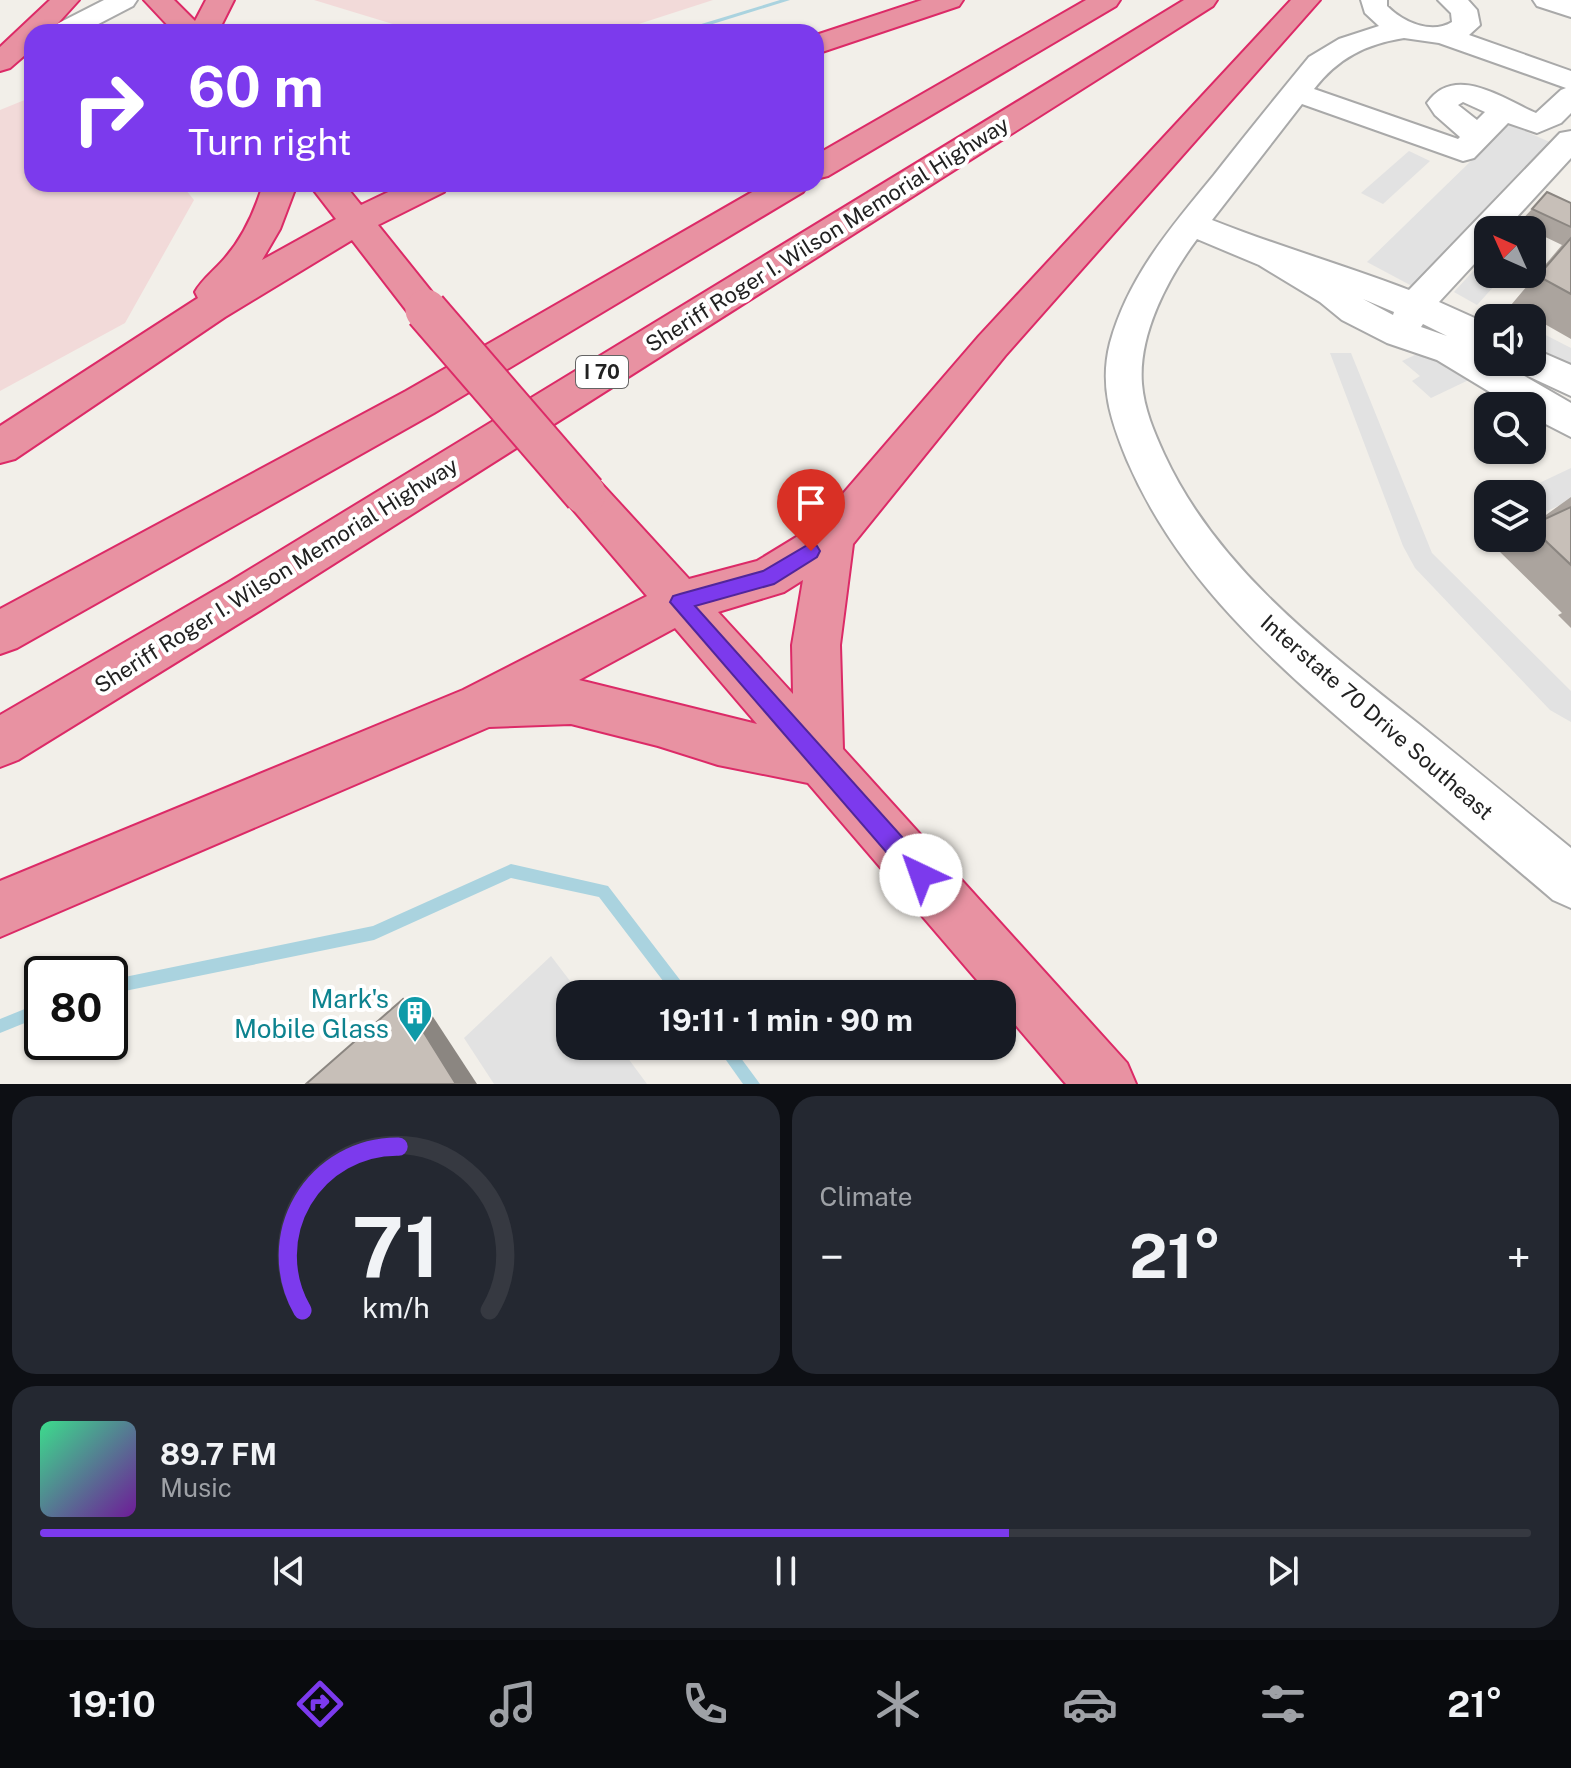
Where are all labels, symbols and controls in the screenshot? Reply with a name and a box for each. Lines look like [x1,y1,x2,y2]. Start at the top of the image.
text: 60 m [188,54,324,120]
icon: right [56,56,160,160]
street label: Sheriff Roger I. Wilson Memorial Highway [641,111,1014,357]
text: Turn right [188,121,351,163]
north arrow [1474,216,1546,288]
map controls [1474,216,1546,552]
button: sound [1474,304,1546,376]
road number: I 70 [576,356,628,388]
button: search [1474,392,1546,464]
street label: Sheriff Roger I. Wilson Memorial Highway [90,452,463,698]
pin [777,469,845,551]
button: layers [1474,480,1546,552]
icon: arrive [789,481,833,525]
street label: Interstate 70 Drive Southeast [1256,609,1498,825]
position arrow [879,833,963,917]
speed limit sign: 80 [24,956,128,1060]
place label: Mark's Mobile Glass [234,983,389,1044]
building icon: Mark's Mobile Glass [396,994,434,1044]
text: 19:11 · 1 min · 90 m [659,1002,913,1038]
text: Climate [820,1181,913,1212]
text: 71 [352,1198,440,1296]
text: 21° [1129,1221,1221,1292]
text: − [820,1231,844,1283]
text: + [1507,1231,1531,1283]
text: km/h [362,1291,429,1324]
text: 89.7 FM [160,1436,277,1472]
text: Music [160,1472,232,1503]
icon: previous [267,1549,311,1593]
icon: pause [764,1549,808,1593]
icon: next [1261,1549,1305,1593]
icon: directions [292,1676,348,1732]
icon: music [485,1676,541,1732]
icon: phone [677,1676,733,1732]
icon: climate [870,1676,926,1732]
icon: car [1062,1676,1118,1732]
icon: filters [1255,1676,1311,1732]
text: 19:10 [68,1683,156,1725]
text: 21° [1447,1683,1503,1725]

